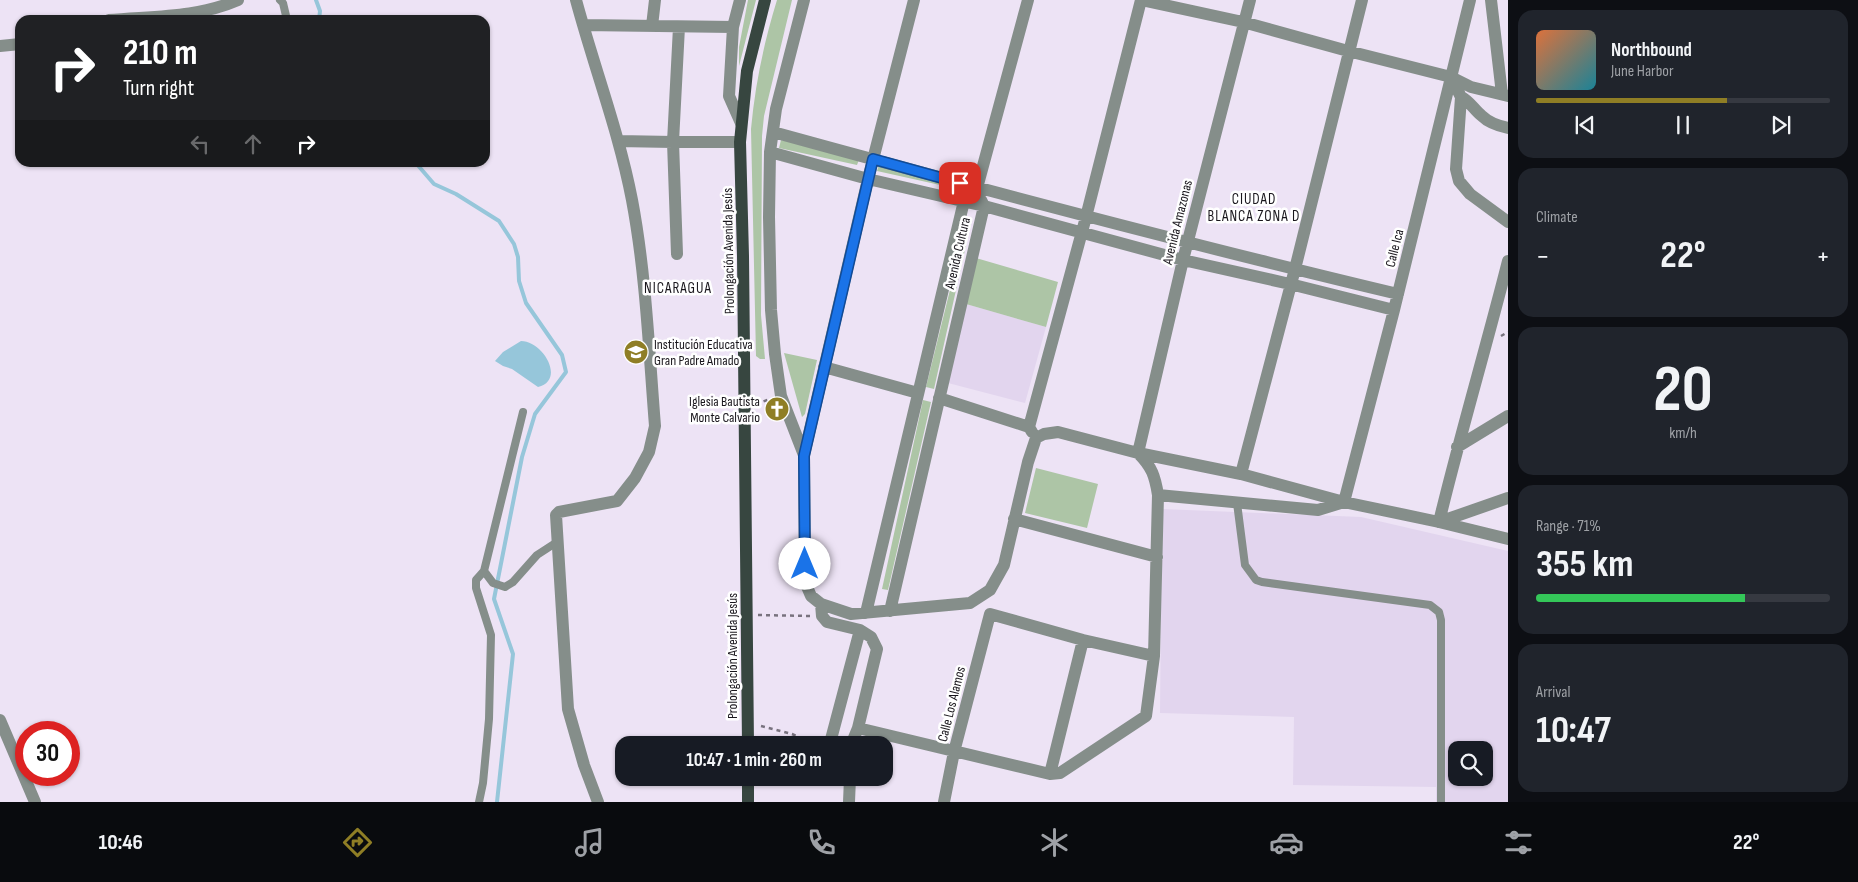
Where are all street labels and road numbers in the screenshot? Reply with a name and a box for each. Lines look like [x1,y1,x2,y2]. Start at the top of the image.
street label: Avenida Amazonas [1159,178,1196,267]
street label: Prolongación Avenida Jesús [719,188,738,314]
street label: Avenida Cultura [941,215,974,292]
street label: Calle Ica [1382,227,1407,269]
street label: Prolongación Avenida Jesús [724,593,741,719]
street label: Calle Los Alamos [934,665,969,744]

